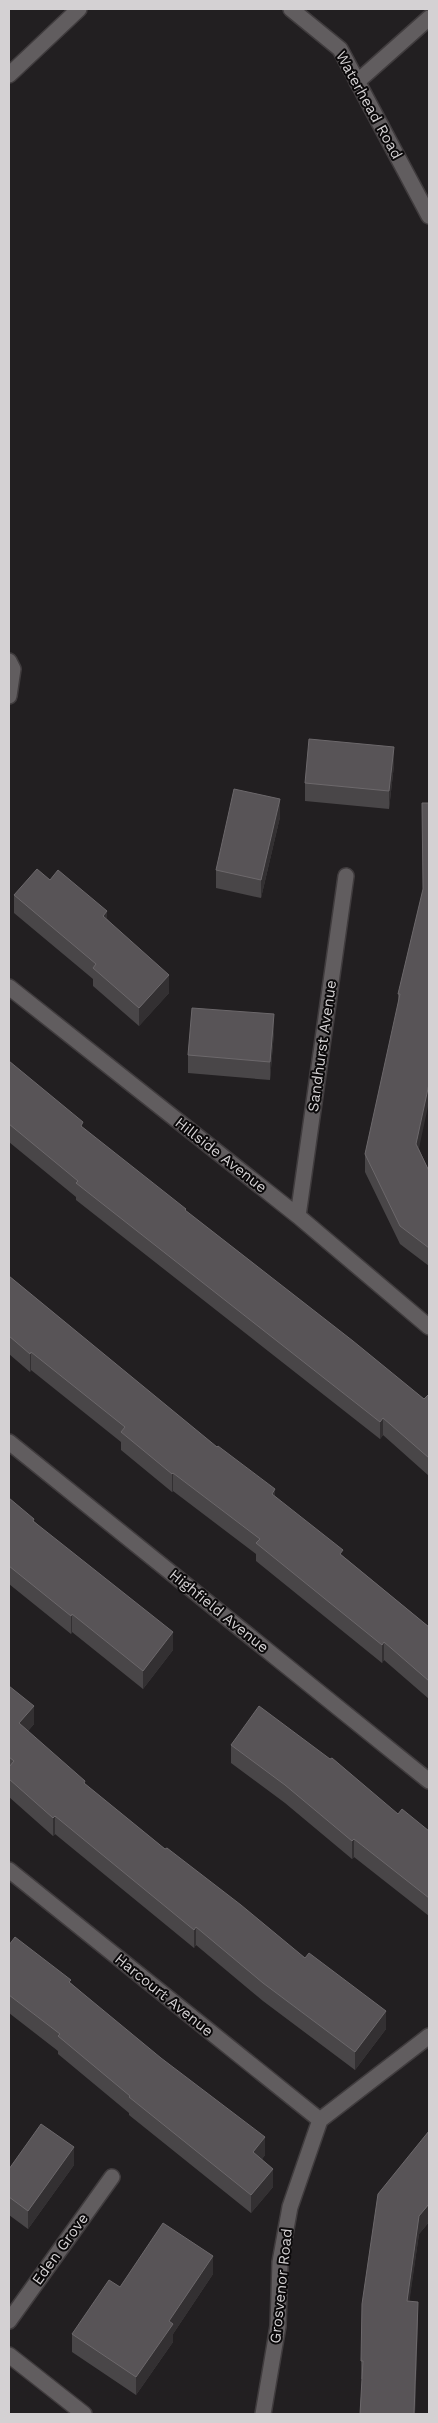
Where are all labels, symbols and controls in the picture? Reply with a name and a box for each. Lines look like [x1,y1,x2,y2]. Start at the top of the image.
street label: Waterhead Road [332,48,406,162]
street label: Sandhurst Avenue [304,979,340,1113]
street label: Hillside Avenue [171,1114,271,1196]
street label: Highfield Avenue [166,1566,272,1656]
street label: Harcourt Avenue [111,1950,217,2040]
street label: Eden Grove [28,2210,92,2288]
street label: Grosvenor Road [266,2228,296,2344]

